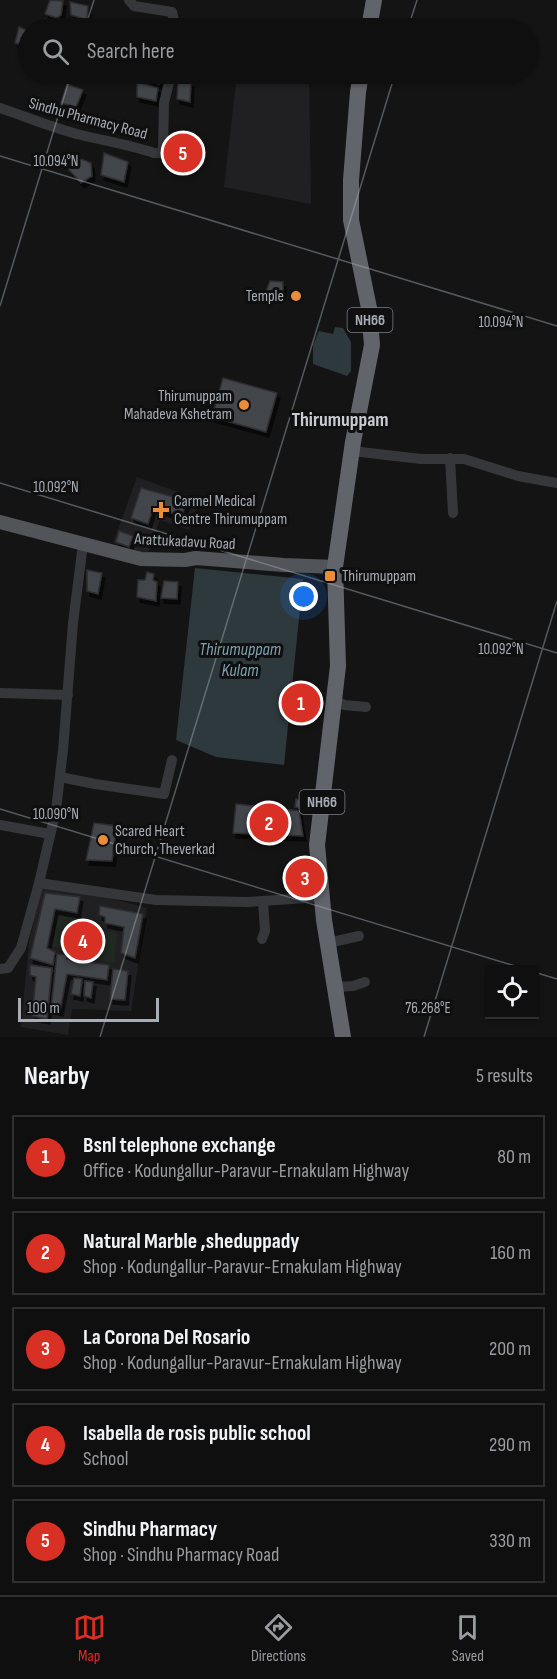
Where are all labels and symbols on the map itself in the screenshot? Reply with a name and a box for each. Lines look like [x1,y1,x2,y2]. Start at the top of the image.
street label: Sindhu Pharmacy Road [27,94,149,144]
pin: 5 [164,130,202,176]
text: 10.094°N [33,152,79,171]
place label: Temple [246,287,284,306]
marker: Temple [289,289,303,303]
road number: NH66 [348,308,392,332]
text: 10.094°N [478,313,524,332]
place label: Thirumuppam Mahadeva Kshetram [124,387,232,424]
marker: Thirumuppam Mahadeva Kshetram [237,398,251,412]
district label: Thirumuppam [291,408,389,432]
text: 10.092°N [33,478,79,497]
place label: Carmel Medical Centre Thirumuppam [174,492,287,529]
marker: Carmel Medical Centre Thirumuppam [152,501,170,519]
street label: Arattukadavu Road [133,530,236,554]
place label: Thirumuppam [342,567,416,586]
marker: Thirumuppam [323,569,337,583]
your location [289,582,318,611]
water label: Thirumuppam Kulam [199,639,281,681]
text: 10.092°N [478,640,524,659]
pin: 1 [282,680,320,726]
road number: NH66 [300,790,344,814]
pin: 2 [250,800,288,846]
text: 10.090°N [33,805,79,824]
place label: Scared Heart Church, Theverkad [115,822,215,859]
marker: Scared Heart Church, Theverkad [96,833,110,847]
pin: 3 [286,856,324,900]
pin: 4 [64,918,103,964]
scale bar [18,995,159,1022]
text: 76.268°E [405,999,451,1018]

